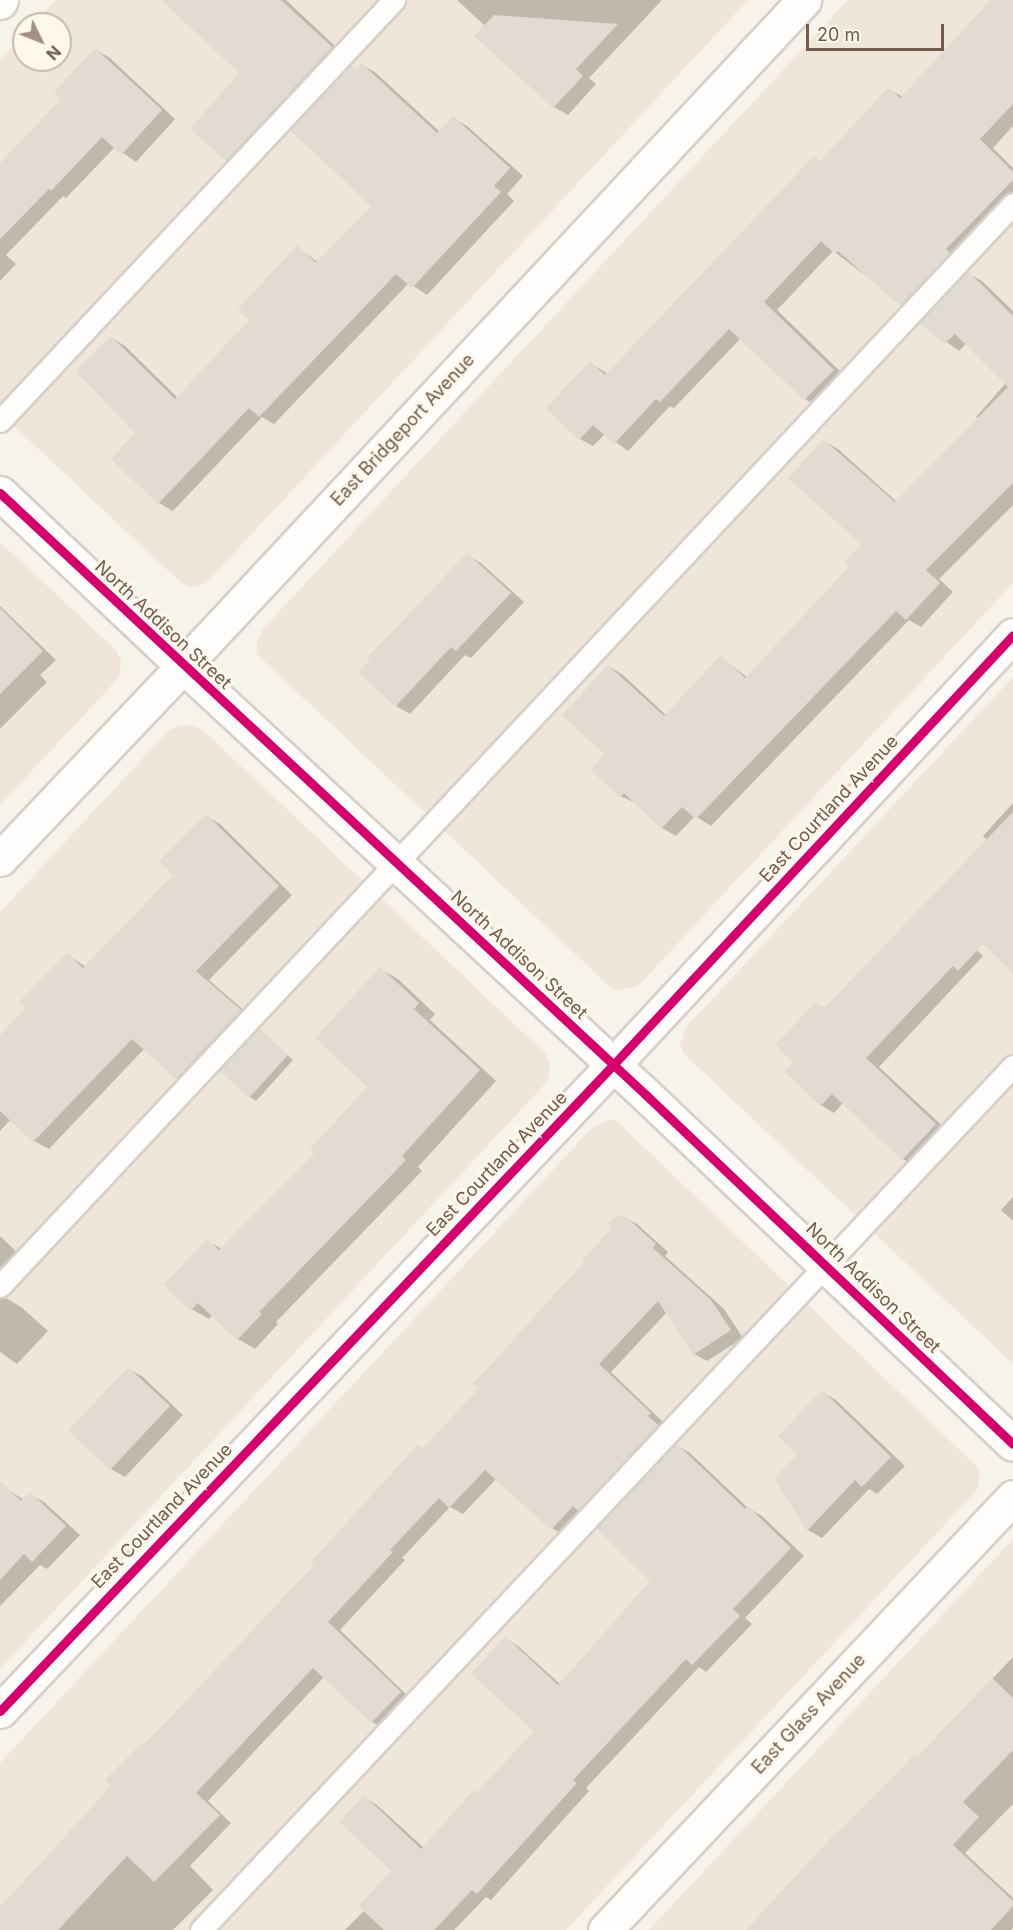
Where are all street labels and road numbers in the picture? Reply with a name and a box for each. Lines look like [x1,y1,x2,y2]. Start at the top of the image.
street label: East Bridgeport Avenue [327,349,479,511]
street label: North Addison Street [90,556,236,694]
street label: East Courtland Avenue [755,731,903,887]
street label: North Addison Street [446,886,592,1024]
street label: East Courtland Avenue [422,1087,572,1241]
street label: North Addison Street [801,1218,945,1358]
street label: East Courtland Avenue [87,1439,237,1593]
street label: East Glass Avenue [748,1649,870,1779]

